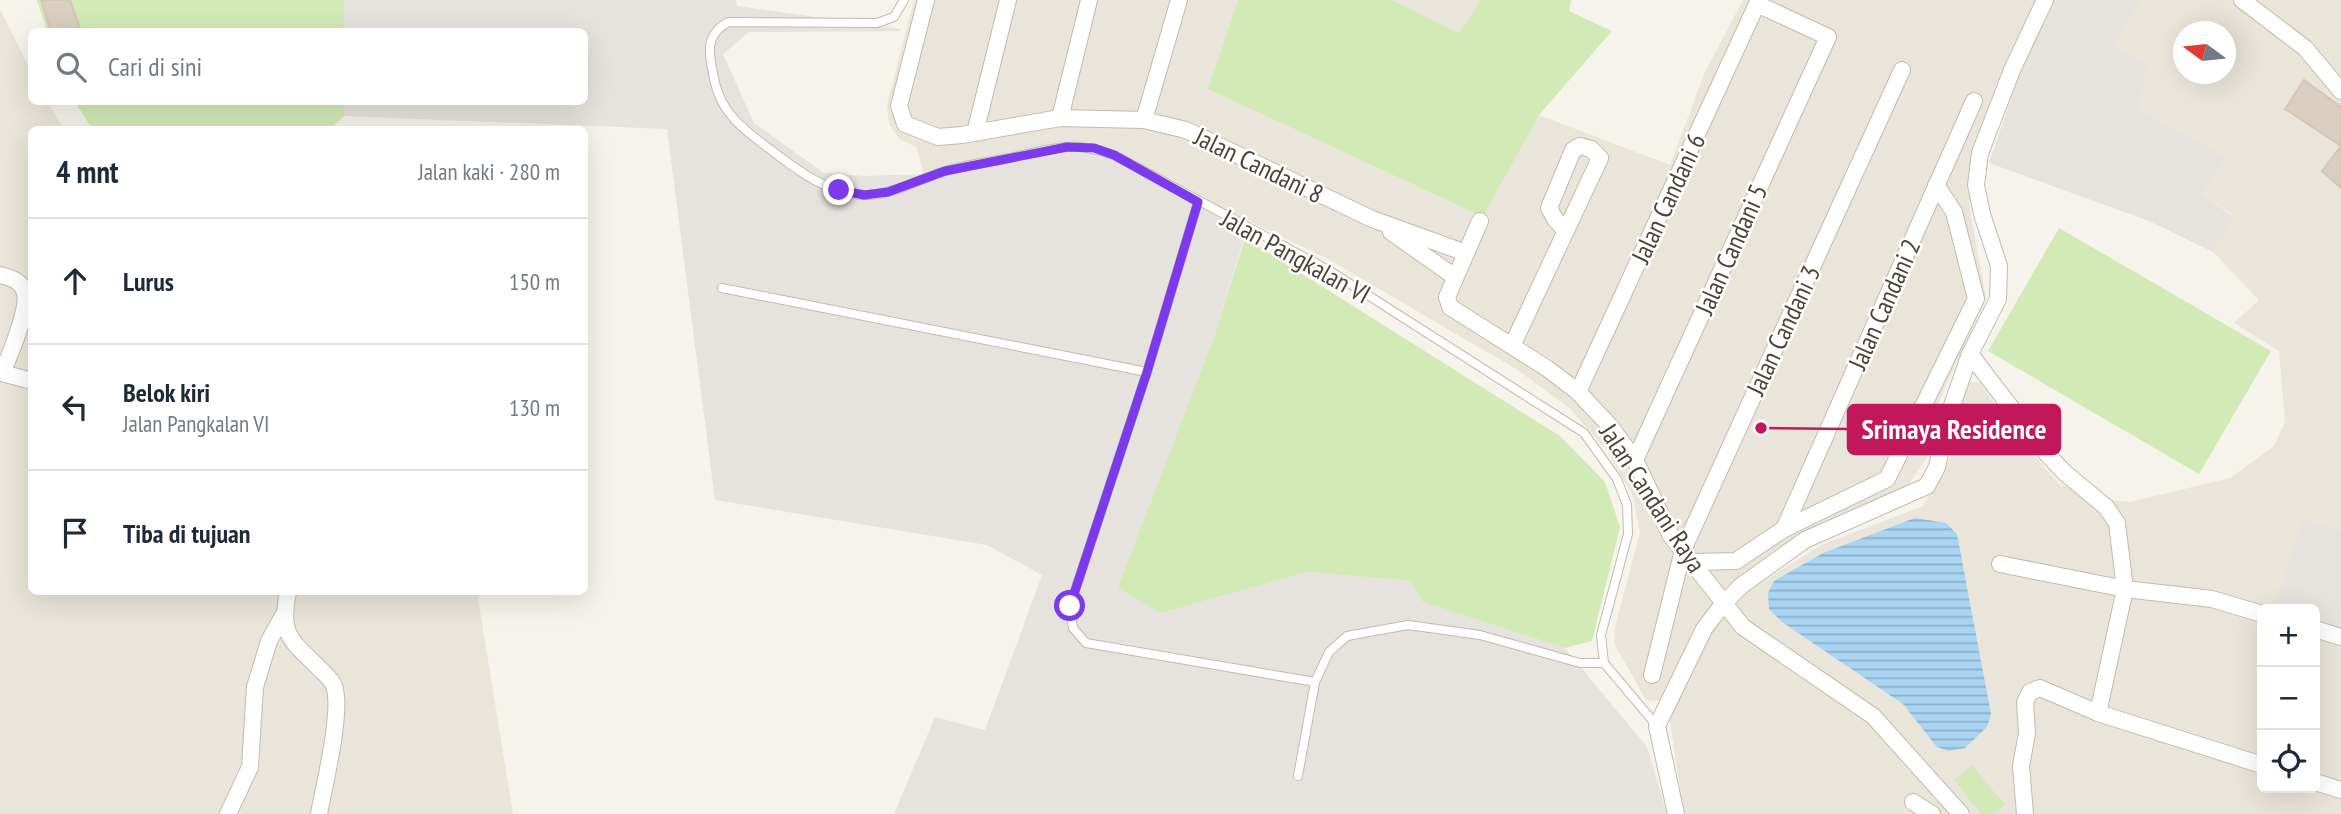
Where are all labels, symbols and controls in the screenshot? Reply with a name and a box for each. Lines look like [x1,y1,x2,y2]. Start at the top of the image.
north arrow [2173,21,2236,84]
search box [28,28,588,105]
icon: search [52,48,90,86]
text: Cari di sini [108,50,202,83]
street label: Jalan Candani 8 [1188,119,1329,210]
street label: Jalan Candani 6 [1623,128,1712,269]
text: 4 mnt [56,152,119,191]
text: Jalan kaki · 280 m [418,157,560,186]
route end [823,174,854,205]
street label: Jalan Candani 5 [1687,179,1774,320]
street label: Jalan Pangkalan VI [1215,201,1376,311]
street label: Jalan Candani 2 [1840,234,1927,375]
street label: Jalan Candani 3 [1738,260,1827,401]
icon: ahead [56,262,94,300]
text: Lurus [123,265,174,298]
text: 150 m [509,267,560,296]
text: Belok kiri [123,376,210,409]
icon: left [56,388,94,426]
text: 130 m [509,393,560,422]
callout: Srimaya Residence [1848,405,2060,454]
text: Jalan Pangkalan VI [123,409,269,438]
text: Srimaya Residence [1862,410,2046,447]
street label: Jalan Candani Raya [1592,417,1713,579]
icon: arrive [56,514,94,552]
text: Tiba di tujuan [123,517,251,550]
route start [1054,590,1085,621]
map controls [2257,604,2320,793]
button: + [2257,604,2320,667]
button: − [2257,667,2320,730]
button: locate [2257,730,2320,793]

